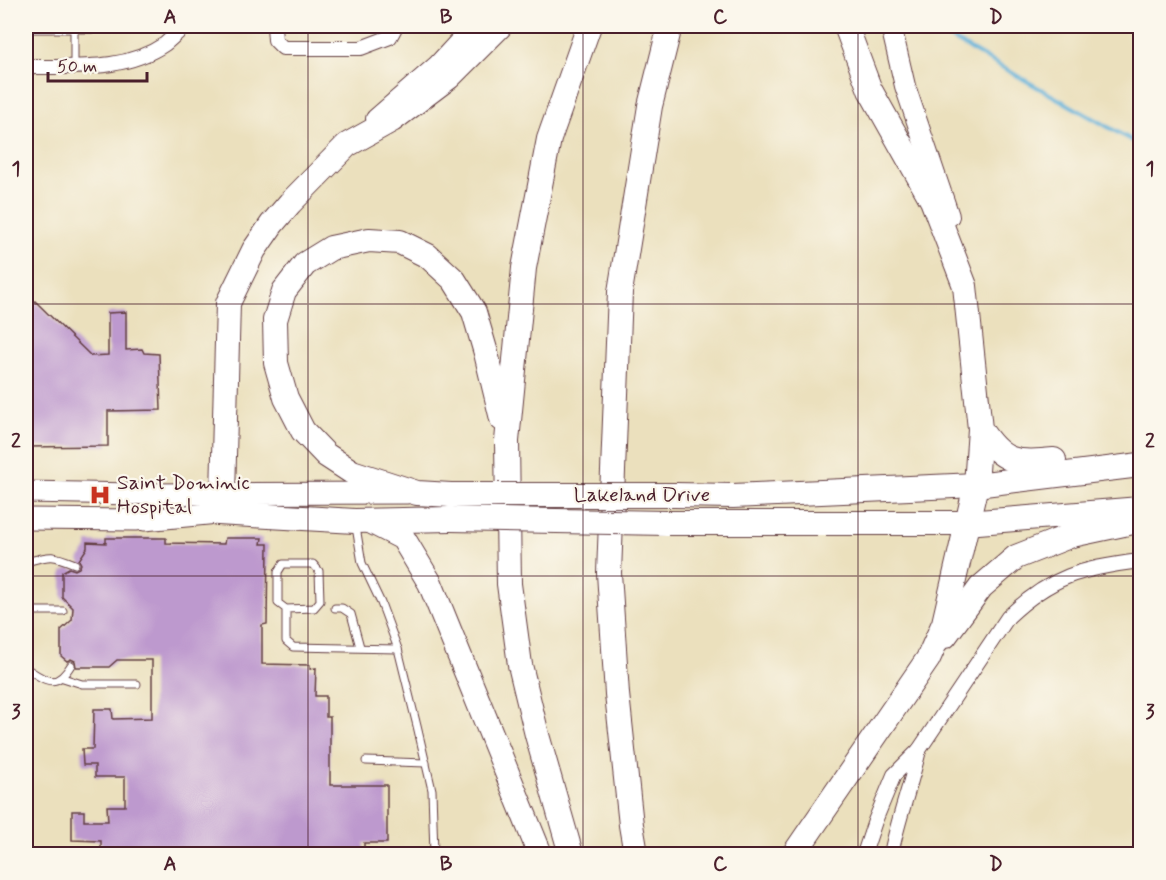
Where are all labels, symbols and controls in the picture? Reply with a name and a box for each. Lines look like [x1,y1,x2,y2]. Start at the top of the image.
text: A [163,4,177,31]
text: B [440,4,453,31]
text: C [713,4,728,31]
text: D [989,4,1003,31]
scale bar [48,45,147,83]
text: 50 m [57,55,97,79]
text: 1 [12,156,20,183]
text: 1 [1146,156,1154,183]
text: 2 [11,428,21,455]
text: 2 [1145,428,1155,455]
place label: Saint Dominic Hospital [117,469,250,521]
street label: Lakeland Drive [574,481,710,509]
hospital icon: Saint Dominic Hospital [88,483,112,507]
text: 3 [11,699,21,726]
text: 3 [1145,699,1155,726]
text: A [163,851,177,878]
text: B [440,851,453,878]
text: C [713,851,728,878]
text: D [989,851,1003,878]

